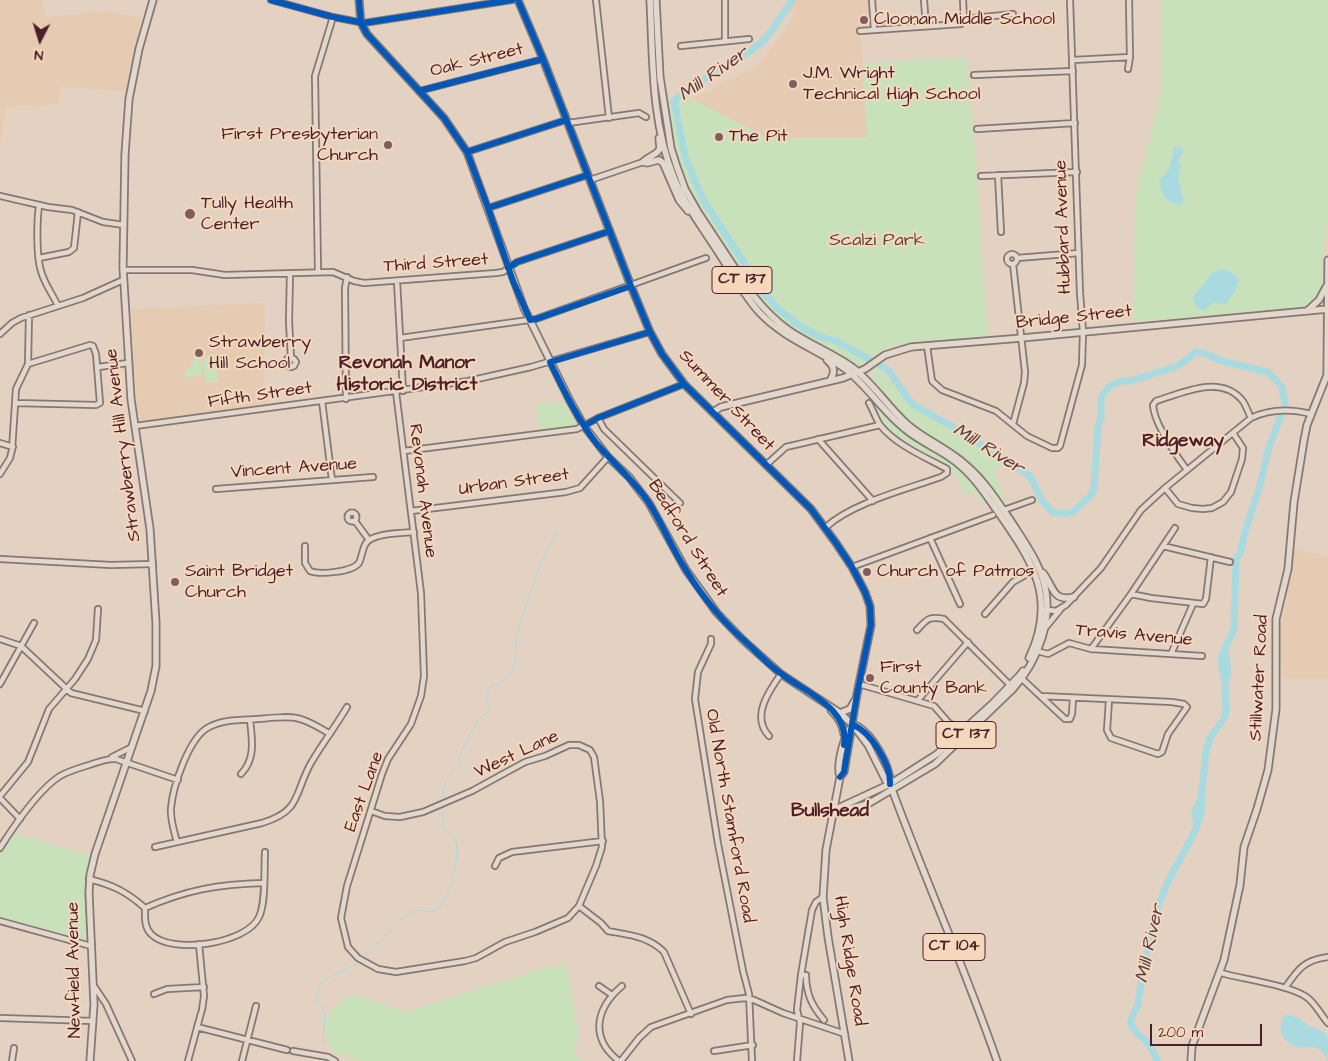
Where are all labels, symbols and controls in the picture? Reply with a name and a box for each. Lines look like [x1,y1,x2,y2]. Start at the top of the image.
place label: Cloonan Middle School [874,9,1055,31]
marker: Cloonan Middle School [858,14,870,26]
north arrow [15,15,65,65]
street label: Oak Street [428,39,526,83]
water label: Mill River [675,43,753,107]
text: N [33,45,44,65]
place label: J.M. Wright Technical High School [803,63,981,106]
marker: J.M. Wright Technical High School [787,78,799,90]
place label: First Presbyterian Church [221,124,378,166]
place label: The Pit [729,126,788,148]
marker: The Pit [713,131,725,143]
marker: First Presbyterian Church [382,139,394,151]
street label: Hubbard Avenue [1051,160,1077,294]
place label: Tully Health Center [201,193,293,235]
marker: Tully Health Center [183,207,197,221]
park label: Scalzi Park [829,230,925,252]
street label: Third Street [383,250,489,278]
road number: CT 137 [712,266,772,294]
street label: Bridge Street [1015,301,1133,335]
place label: Strawberry Hill School [209,332,311,374]
street label: Summer Street [673,346,779,456]
street label: Strawberry Hill Avenue [101,347,147,543]
marker: Strawberry Hill School [193,347,205,359]
district label: Revonah Manor Historic District [337,353,477,397]
street label: Fifth Street [207,378,313,414]
water label: Mill River [948,419,1028,481]
street label: Revonah Avenue [403,423,441,559]
district label: Ridgeway [1142,431,1224,453]
street label: Vincent Avenue [230,454,358,484]
street label: Urban Street [458,465,570,501]
street label: Bedford Street [642,476,732,602]
place label: Saint Bridget Church [185,561,293,604]
place label: Church of Patmos [877,561,1034,583]
marker: Church of Patmos [861,566,873,578]
marker: Saint Bridget Church [169,576,181,588]
street label: Stillwater Road [1246,614,1274,742]
street label: Travis Avenue [1075,620,1193,652]
place label: First County Bank [880,657,987,700]
marker: First County Bank [864,672,876,684]
street label: Old North Stamford Road [700,707,758,925]
road number: CT 137 [936,722,996,748]
street label: West Lane [471,726,563,784]
street label: East Lane [341,749,389,835]
district label: Bullshead [791,801,869,823]
street label: High Ridge Road [828,894,870,1028]
street label: Newfield Avenue [63,902,87,1038]
water label: Mill River [1132,903,1170,985]
road number: CT 104 [923,934,985,960]
scale bar [1153,1014,1266,1046]
text: 200 m [1158,1022,1203,1043]

